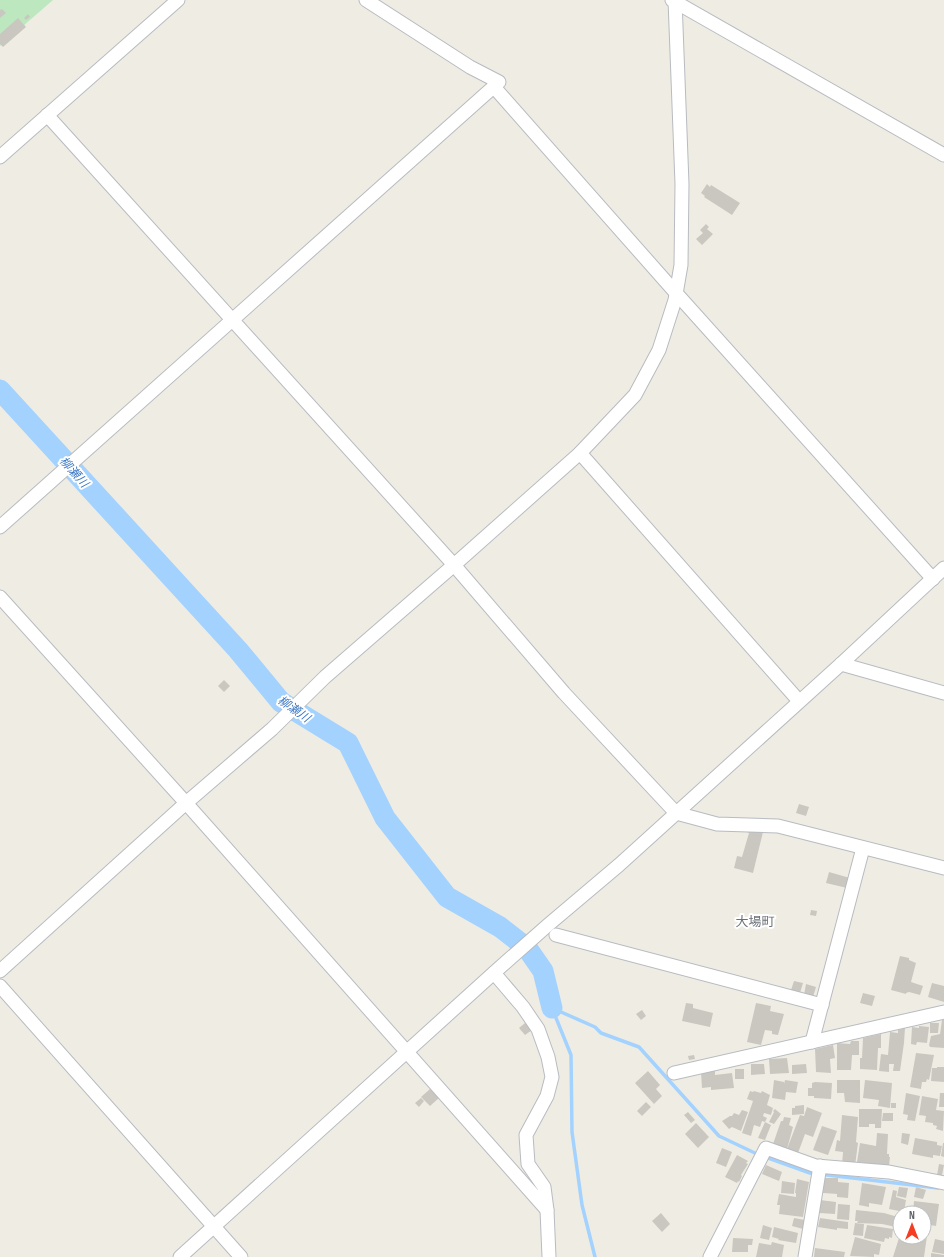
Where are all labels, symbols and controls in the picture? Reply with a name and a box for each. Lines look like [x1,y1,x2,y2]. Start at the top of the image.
water label: 柳瀬川 [56,454,93,492]
water label: 柳瀬川 [275,693,314,727]
district label: 大場町 [735,914,775,930]
north arrow [892,1205,932,1245]
text: N [909,1209,915,1222]

